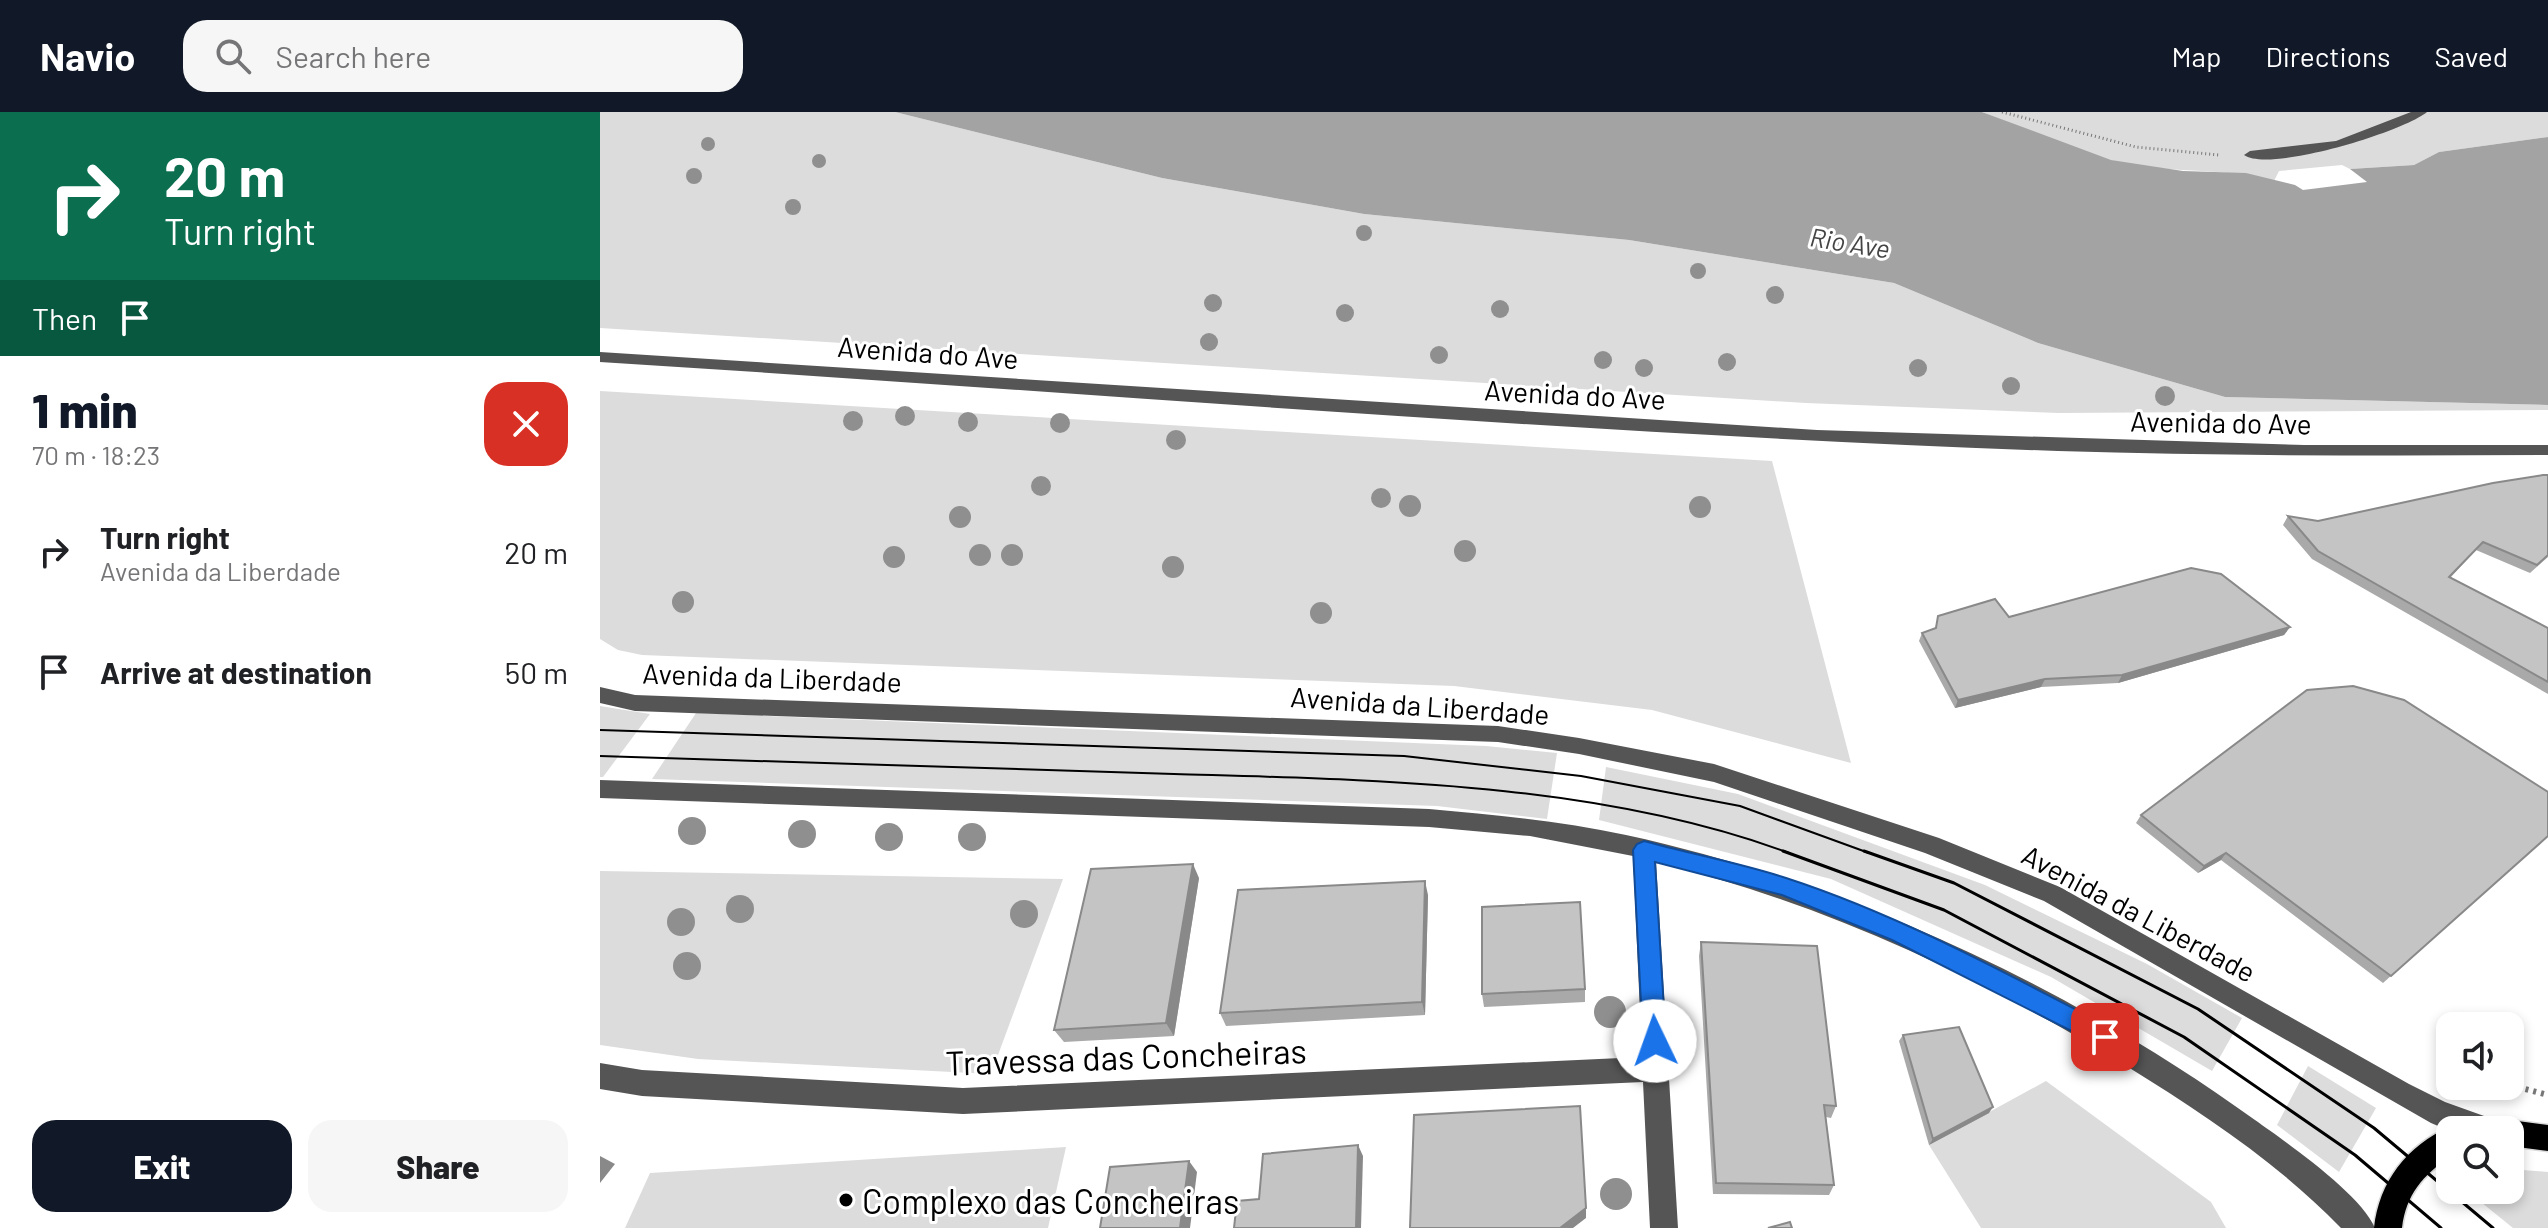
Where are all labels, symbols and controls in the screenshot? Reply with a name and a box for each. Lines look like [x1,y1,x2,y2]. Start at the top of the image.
search box [183,20,743,92]
text: Navio [40,33,135,79]
icon: search [211,34,255,78]
text: Search here [275,38,431,74]
text: Map [2172,39,2221,73]
text: Directions [2265,39,2391,73]
text: Saved [2435,39,2508,73]
text: 20 m [164,141,285,208]
icon: right [32,144,136,248]
text: Turn right [164,209,316,252]
water label: Rio Ave [1808,220,1892,264]
icon: arrive [113,296,157,340]
text: Then [32,300,97,336]
street label: Avenida do Ave [836,329,1020,375]
street label: Avenida do Ave [1483,372,1667,416]
text: 1 min [32,380,138,438]
button: close [484,382,568,466]
street label: Avenida do Ave [2130,403,2312,441]
text: 70 m · 18:23 [32,439,160,470]
text: Turn right [100,519,230,555]
icon: right [32,530,76,574]
text: 20 m [504,534,568,570]
text: Avenida da Liberdade [100,555,341,586]
icon: arrive [32,650,76,694]
text: Arrive at destination [100,654,372,690]
text: 50 m [505,654,568,690]
street label: Avenida da Liberdade [642,655,902,699]
street label: Avenida da Liberdade [1289,679,1551,731]
street label: Avenida da Liberdade [2016,837,2262,989]
position arrow [1613,999,1697,1083]
pin [2071,1003,2139,1071]
map controls [2436,1012,2524,1204]
button: sound [2436,1012,2524,1100]
icon: arrive [2083,1015,2127,1059]
street label: Travessa das Concheiras [945,1029,1307,1083]
button: search [2436,1116,2524,1204]
button: Exit [32,1120,292,1212]
button: Share [308,1120,568,1212]
place label: Complexo das Concheiras [862,1180,1239,1221]
marker: Complexo das Concheiras [837,1191,855,1209]

